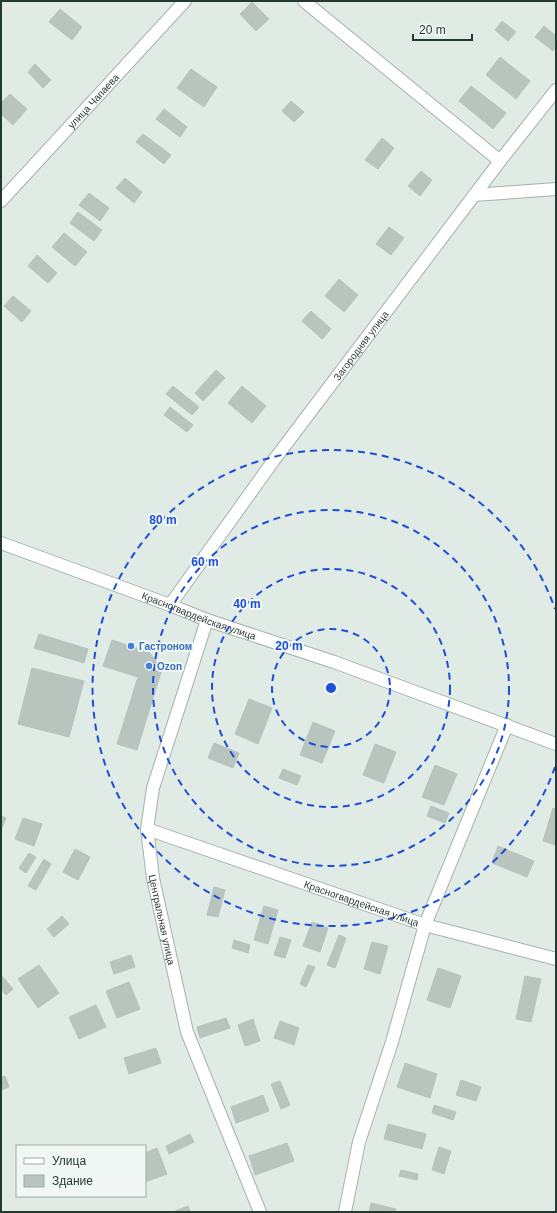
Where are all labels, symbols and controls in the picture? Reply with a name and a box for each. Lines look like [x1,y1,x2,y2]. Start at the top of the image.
scale bar [413,16,472,42]
text: 20 m [419,23,446,37]
street label: улица Чапаева [66,72,121,131]
street label: Загородняя улица [331,309,391,383]
text: 80 m [149,513,177,527]
text: 60 m [191,555,219,569]
street label: Красногвардейская улица [140,590,258,642]
text: 40 m [233,597,261,611]
text: 20 m [275,639,303,653]
marker: Гастроном [126,641,136,651]
place label: Гастроном [139,641,192,652]
marker: Ozon [144,661,154,671]
place label: Ozon [157,661,182,672]
centre of rings [324,681,338,695]
street label: Центральная улица [146,874,177,966]
street label: Красногвардейская улица [303,879,421,929]
legend [16,1145,146,1197]
text: Улица [52,1154,86,1168]
text: Здание [52,1174,93,1188]

